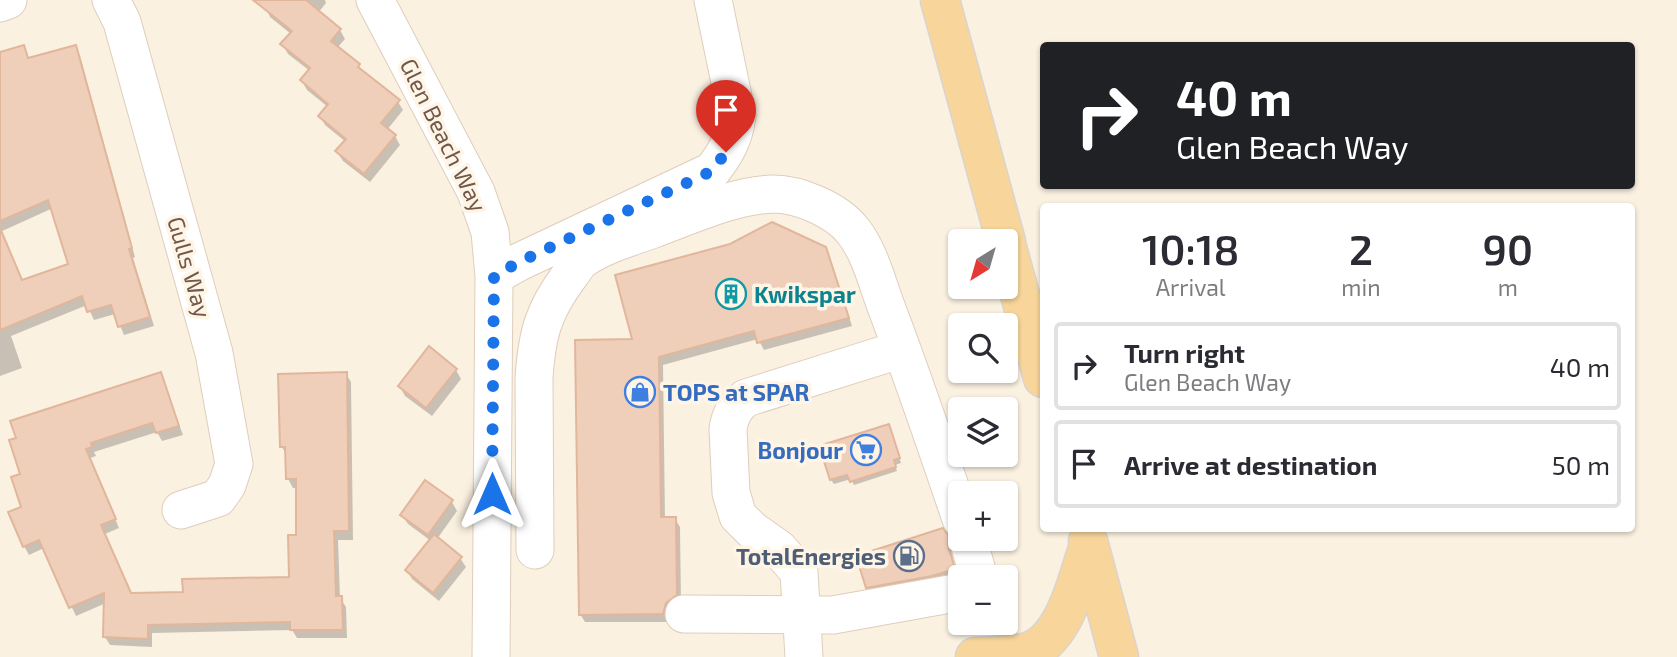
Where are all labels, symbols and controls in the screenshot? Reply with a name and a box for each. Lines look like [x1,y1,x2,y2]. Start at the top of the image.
street label: Glen Beach Way [395,54,493,216]
text: 40 m [1176,67,1292,126]
icon: right [1061,70,1152,161]
pin [696,80,756,152]
icon: arrive [707,91,745,129]
text: Glen Beach Way [1176,127,1409,165]
street label: Gulls Way [162,213,218,321]
text: 10:18 [1142,223,1239,273]
text: 2 [1349,223,1373,273]
text: 90 [1483,223,1533,273]
north arrow [948,229,1018,299]
map controls [948,229,1018,635]
text: Arrival [1156,273,1226,301]
text: min [1341,273,1381,301]
text: m [1498,273,1518,301]
building icon: Kwikspar [714,277,748,311]
place label: Kwikspar [754,280,856,308]
button: search [948,313,1018,383]
text: Turn right [1124,337,1245,368]
icon: right [1065,347,1103,385]
text: 40 m [1550,351,1610,382]
text: Glen Beach Way [1124,368,1291,396]
shop icon: TOPS at SPAR [623,375,657,409]
place label: TOPS at SPAR [663,378,810,406]
button: layers [948,397,1018,467]
supermarket icon: Bonjour [849,433,883,467]
place label: Bonjour [757,436,843,464]
icon: arrive [1065,445,1103,483]
text: Arrive at destination [1124,449,1377,480]
text: 50 m [1552,449,1610,480]
position arrow [455,457,529,531]
button: + [948,481,1018,551]
fuel station icon: TotalEnergies [892,539,926,573]
place label: TotalEnergies [736,542,886,570]
button: − [948,565,1018,635]

